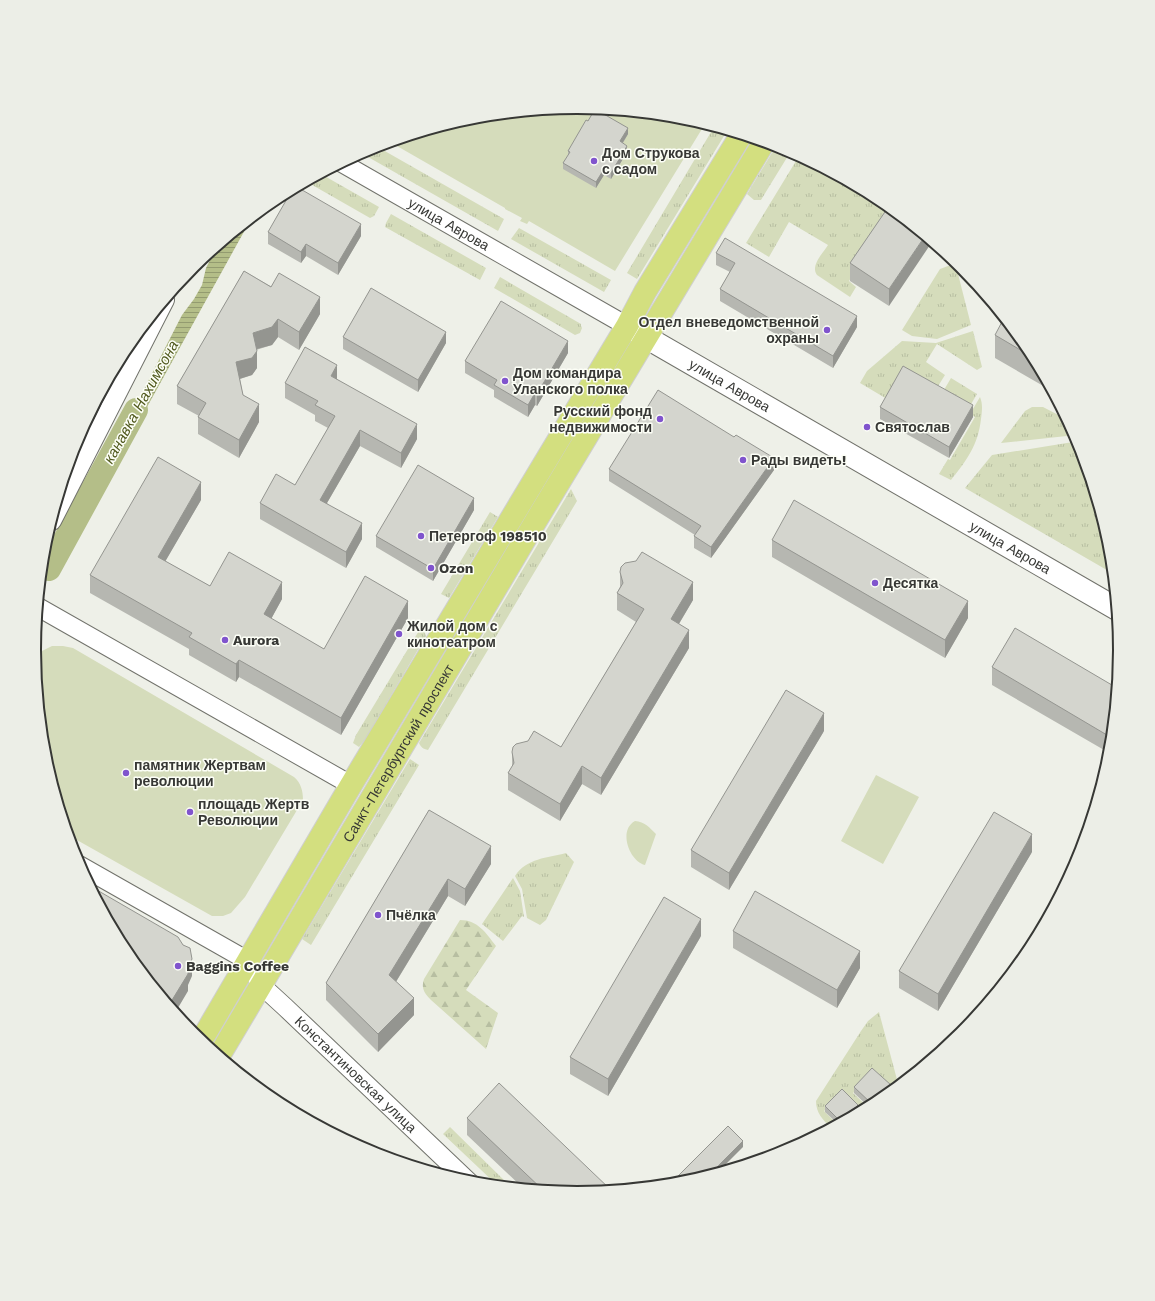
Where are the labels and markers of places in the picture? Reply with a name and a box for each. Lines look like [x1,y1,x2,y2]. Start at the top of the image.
place label: Дом Струкова с садом [602,145,700,177]
marker: Дом Струкова с садом [589,156,599,166]
place label: Отдел вневедомственной охраны [638,314,819,346]
marker: Отдел вневедомственной охраны [822,325,832,335]
place label: Дом командира Уланского полка [513,365,628,397]
marker: Дом командира Уланского полка [500,376,510,386]
place label: Русский фонд недвижимости [549,403,652,435]
marker: Русский фонд недвижимости [655,414,665,424]
place label: Святослав [875,419,950,435]
marker: Святослав [862,422,872,432]
place label: Рады видеть! [751,452,846,468]
marker: Рады видеть! [738,455,748,465]
place label: Петергоф 198510 [429,528,547,544]
marker: Петергоф 198510 [416,531,426,541]
place label: Ozon [439,560,474,576]
marker: Ozon [426,563,436,573]
place label: Десятка [883,575,939,591]
marker: Десятка [870,578,880,588]
place label: Жилой дом с кинотеатром [406,618,498,650]
marker: Жилой дом с кинотеатром [394,629,404,639]
place label: Aurora [233,632,280,648]
marker: Aurora [220,635,230,645]
place label: памятник Жертвам революции [134,757,266,789]
marker: памятник Жертвам революции [121,768,131,778]
place label: площадь Жертв Революции [198,796,310,828]
marker: площадь Жертв Революции [185,807,195,817]
place label: Пчёлка [386,907,436,923]
marker: Пчёлка [373,910,383,920]
place label: Baggins Coffee [186,958,289,974]
marker: Baggins Coffee [173,961,183,971]

